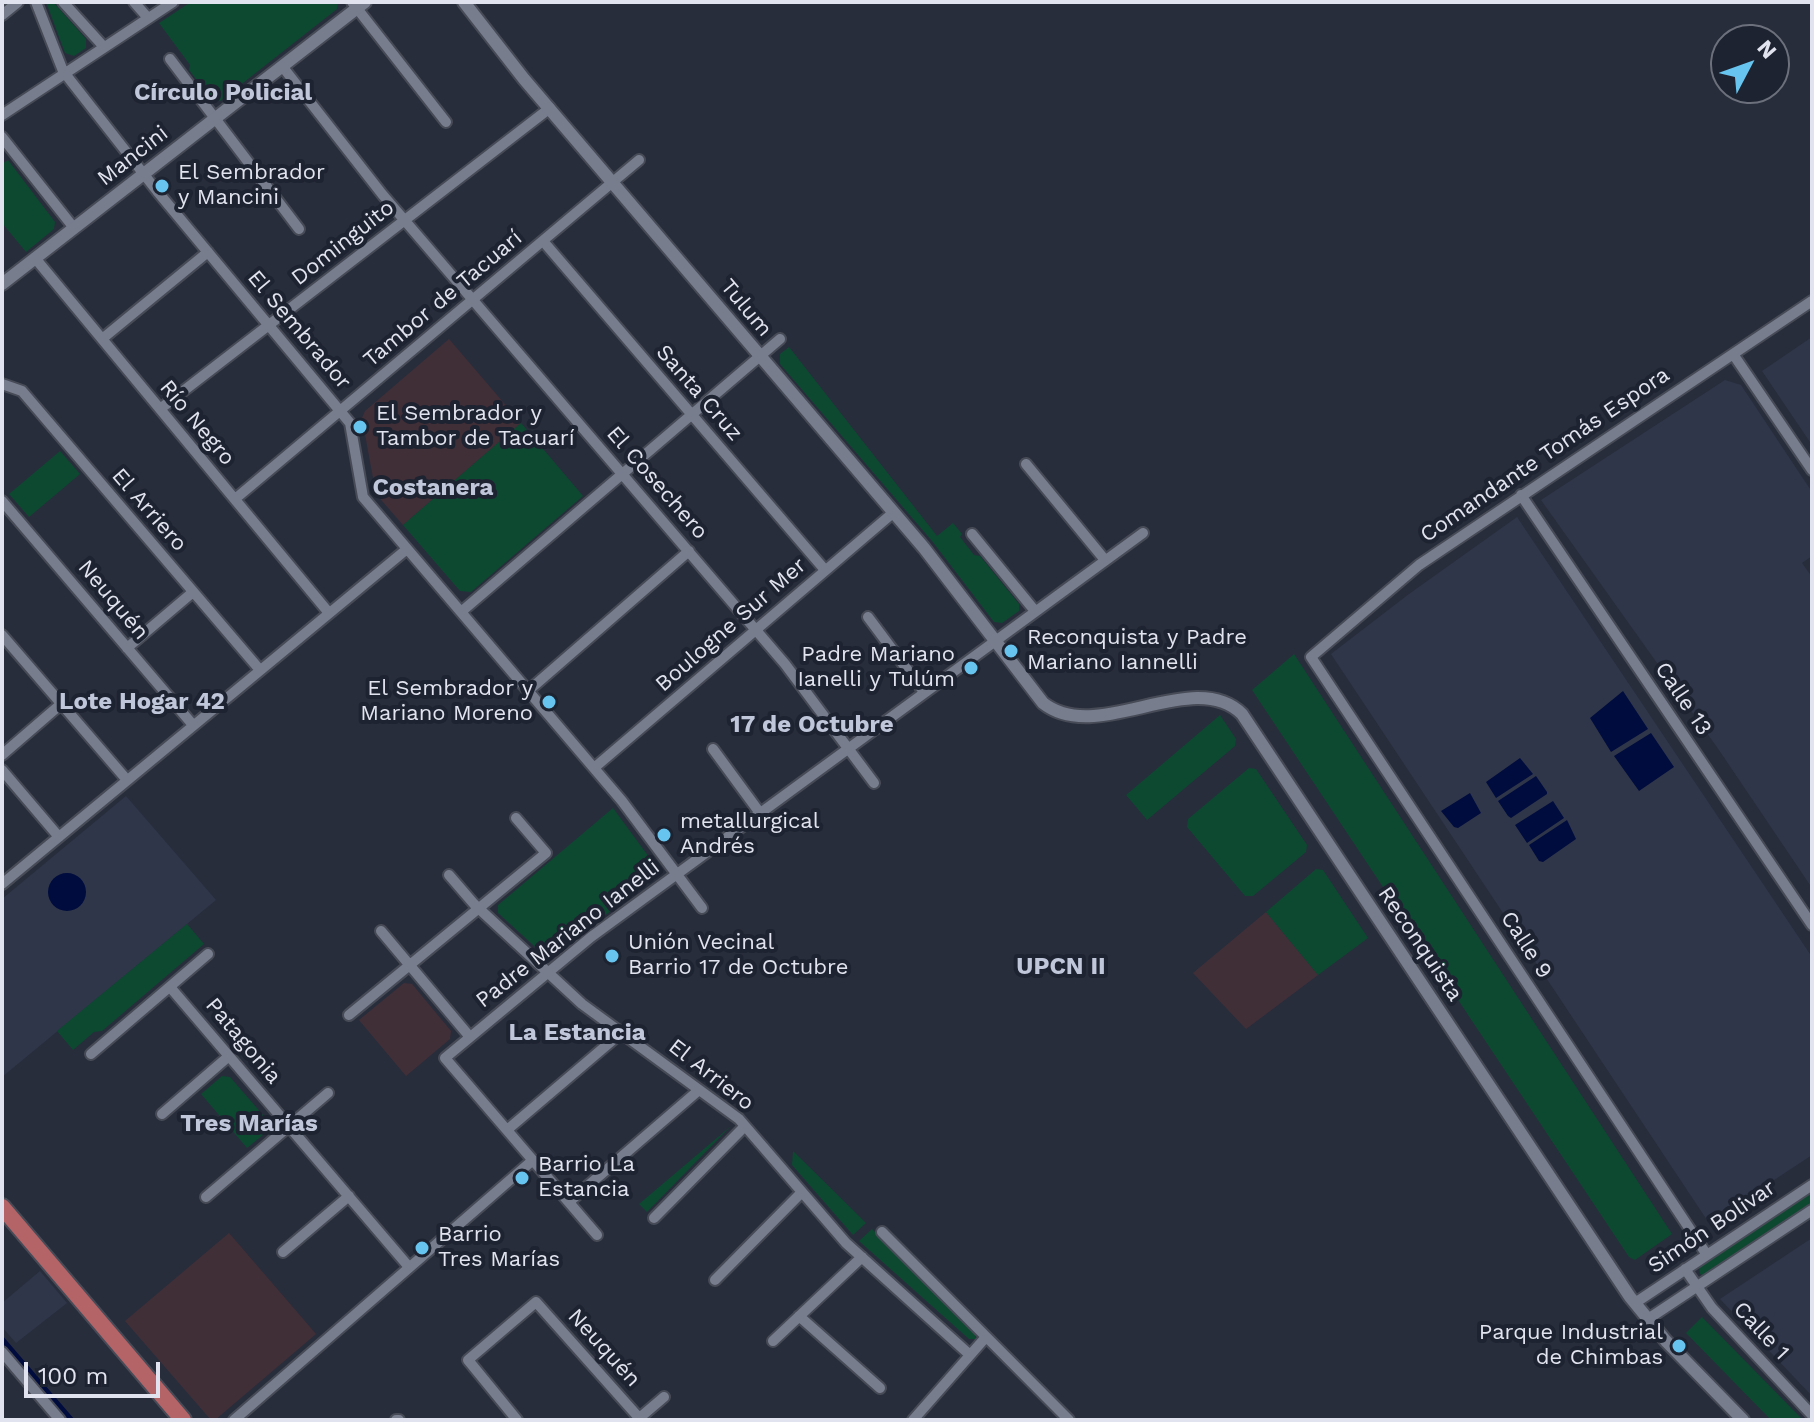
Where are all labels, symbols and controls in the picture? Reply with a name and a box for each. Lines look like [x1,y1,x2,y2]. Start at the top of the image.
north arrow [1710,24,1790,104]
text: N [1752,35,1782,64]
district label: Círculo Policial [134,79,312,107]
street label: Mancini [92,120,174,192]
place label: El Sembrador y Mancini [178,160,325,212]
marker: El Sembrador y Mancini [153,177,171,195]
street label: Dominguito [286,195,400,291]
street label: Tambor de Tacuarí [358,225,528,373]
street label: El Sembrador [242,265,356,395]
street label: Tulum [714,274,778,342]
street label: Santa Cruz [650,340,748,446]
street label: Comandante Tomás Espora [1415,362,1675,548]
street label: Río Negro [154,375,240,471]
place label: El Sembrador y Tambor de Tacuarí [376,401,575,452]
marker: El Sembrador y Tambor de Tacuarí [351,418,369,436]
street label: El Cosechero [601,421,713,545]
street label: El Arriero [106,463,192,557]
district label: Costanera [373,474,493,502]
street label: Boulogne Sur Mer [650,552,812,698]
street label: Neuquén [72,555,154,645]
place label: Reconquista y Padre Mariano Iannelli [1027,625,1247,676]
place label: Padre Mariano Ianelli y Tulúm [797,642,955,694]
marker: Reconquista y Padre Mariano Iannelli [1002,642,1020,660]
street label: Calle 13 [1649,657,1717,741]
marker: Padre Mariano Ianelli y Tulúm [962,659,980,677]
place label: El Sembrador y Mariano Moreno [360,676,533,728]
district label: Lote Hogar 42 [59,688,225,716]
marker: El Sembrador y Mariano Moreno [540,693,558,711]
district label: 17 de Octubre [730,711,894,739]
place label: metallurgical Andrés [680,809,820,860]
marker: metallurgical Andrés [655,826,673,844]
street label: Padre Mariano Ianelli [471,854,665,1014]
street label: Reconquista [1372,882,1468,1006]
street label: Calle 9 [1495,906,1557,984]
place label: Unión Vecinal Barrio 17 de Octubre [628,930,848,982]
marker: Unión Vecinal Barrio 17 de Octubre [603,947,621,965]
district label: UPCN II [1016,953,1106,981]
street label: Patagonia [199,993,287,1089]
district label: La Estancia [508,1019,646,1047]
street label: El Arriero [663,1033,759,1117]
district label: Tres Marías [180,1110,318,1138]
place label: Barrio La Estancia [538,1152,635,1204]
marker: Barrio La Estancia [513,1169,531,1187]
street label: Simón Bolivar [1643,1175,1781,1279]
place label: Barrio Tres Marías [438,1222,560,1274]
marker: Barrio Tres Marías [413,1239,431,1257]
street label: Calle 1 [1728,1296,1794,1366]
street label: Neuquén [562,1304,646,1392]
place label: Parque Industrial de Chimbas [1479,1320,1663,1372]
marker: Parque Industrial de Chimbas [1670,1337,1688,1355]
scale bar [28,1346,164,1396]
text: 100 m [38,1362,108,1390]

